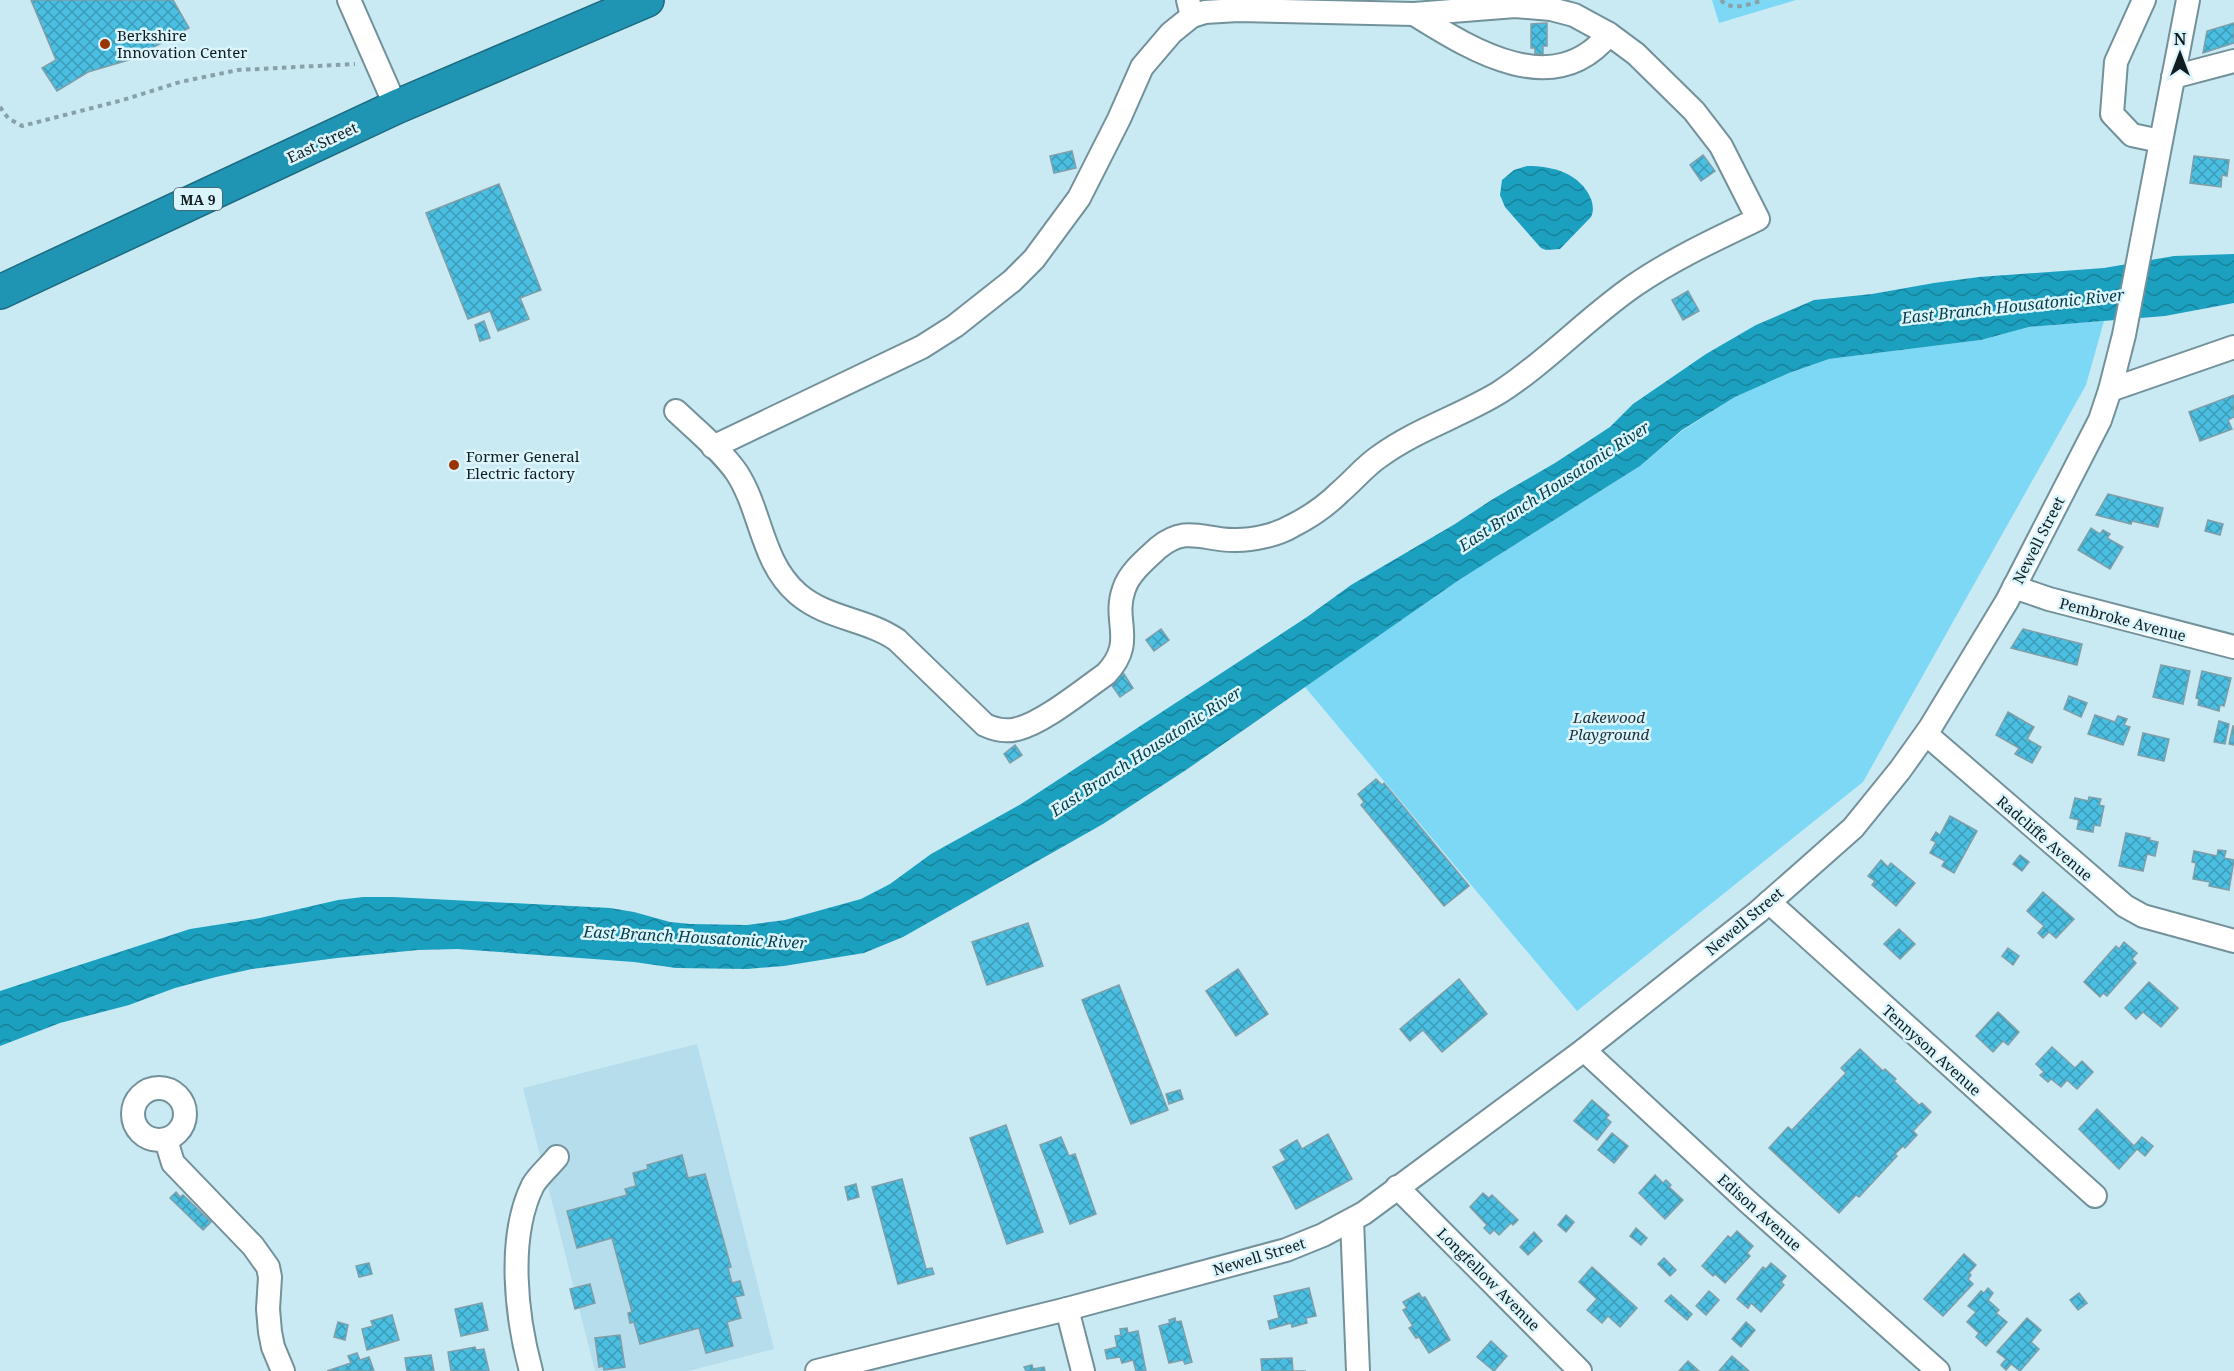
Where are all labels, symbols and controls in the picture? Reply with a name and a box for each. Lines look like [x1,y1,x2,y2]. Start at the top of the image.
north arrow [2150,24,2210,84]
place label: Berkshire Innovation Center [117,25,247,62]
text: N [2174,28,2187,50]
marker: Berkshire Innovation Center [98,37,112,51]
street label: East Street [284,117,360,167]
road number: MA 9 [174,188,222,210]
water label: East Branch Housatonic River [1900,283,2126,329]
water label: East Branch Housatonic River [1453,416,1654,557]
place label: Former General Electric factory [466,446,580,483]
marker: Former General Electric factory [447,458,461,472]
street label: Newell Street [2007,493,2069,587]
street label: Pembroke Avenue [2058,592,2188,646]
water label: East Branch Housatonic River [1045,681,1246,822]
park label: Lakewood Playground [1568,707,1650,744]
street label: Radcliffe Avenue [1993,791,2097,885]
street label: Newell Street [1701,883,1787,959]
water label: East Branch Housatonic River [582,920,808,954]
street label: Tennyson Avenue [1878,1000,1986,1100]
street label: Edison Avenue [1714,1169,1806,1255]
street label: Longfellow Avenue [1433,1223,1545,1335]
street label: Newell Street [1210,1232,1308,1280]

